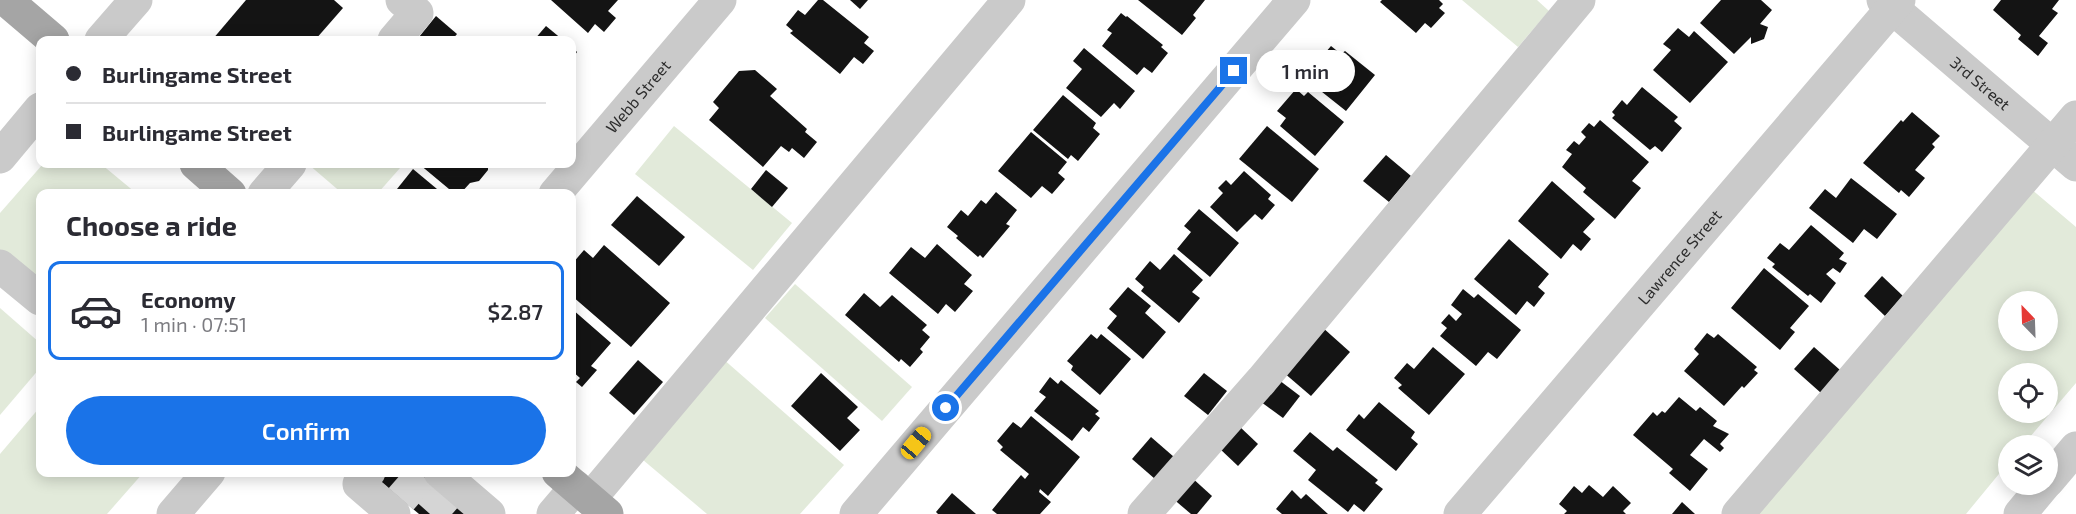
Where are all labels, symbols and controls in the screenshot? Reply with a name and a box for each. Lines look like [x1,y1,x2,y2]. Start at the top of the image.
callout: 1 min [1255,50,1354,92]
street label: 3rd Street [1947,52,2014,114]
street label: Webb Street [601,56,674,137]
route end [1220,57,1247,84]
text: 1 min [1282,59,1329,83]
text: Burlingame Street [102,61,292,87]
text: Burlingame Street [102,119,292,145]
street label: Lawrence Street [1633,205,1725,308]
text: Choose a ride [66,209,237,241]
icon: car [69,284,123,338]
text: Economy [141,286,236,312]
north arrow [1998,291,2058,351]
map controls [1998,291,2058,495]
text: $2.87 [488,298,543,324]
text: 1 min · 07:51 [141,312,247,336]
button: locate [1998,363,2058,423]
route start [932,394,959,421]
button: Confirm [66,396,546,465]
car [898,423,934,463]
button: layers [1998,435,2058,495]

